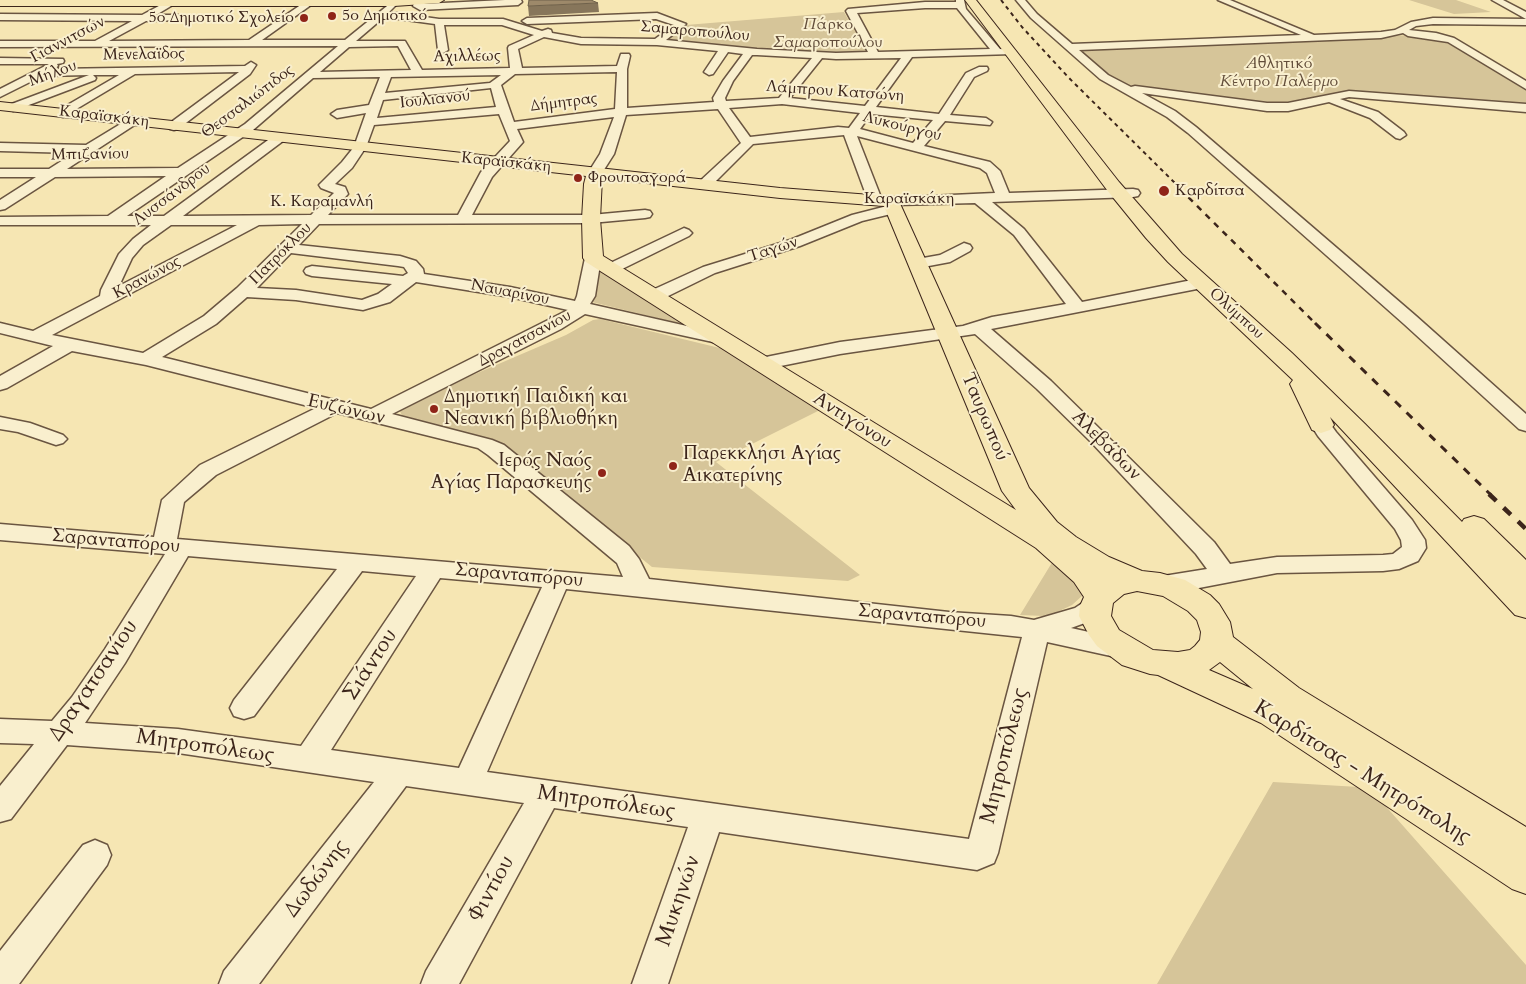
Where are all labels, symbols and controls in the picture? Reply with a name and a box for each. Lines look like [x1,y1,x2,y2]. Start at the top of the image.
place label: 5ο Δημοτικό [342,6,427,26]
place label: 5ο Δημοτικό Σχολείο [149,8,294,28]
marker: 5ο Δημοτικό [326,10,338,22]
street label: Γιαννιτσών [28,12,108,68]
marker: 5ο Δημοτικό Σχολείο [298,12,310,24]
park label: Πάρκο Σαμαροπούλου [773,15,883,53]
street label: Σαμαροπούλου [640,18,750,46]
street label: Μενελαϊδος [103,45,185,65]
street label: Αχιλλέως [433,47,501,67]
park label: Αθλητικό Κέντρο Παλέρμο [1220,54,1338,92]
street label: Μήλου [26,56,80,92]
street label: Θεσσαλιώτιδος [198,61,298,143]
street label: Λάμπρου Κατσώνη [765,78,905,106]
street label: Ιουλιανού [399,87,471,113]
street label: Δήμητρας [529,89,599,117]
street label: Καραϊσκάκη [58,102,150,132]
street label: Λυκούργου [861,108,943,146]
street label: Μπιζανίου [51,145,129,165]
street label: Καραϊσκάκη [460,149,552,177]
street label: Λυσσάνδρου [130,160,214,230]
place label: Φρουτοαγορά [588,168,687,188]
marker: Φρουτοαγορά [572,172,584,184]
place label: Καρδίτσα [1175,181,1244,201]
marker: Καρδίτσα [1157,184,1171,198]
street label: Καραϊσκάκη [864,189,954,209]
street label: Κ. Καραμανλή [270,192,374,212]
street label: Πατρόκλου [246,219,316,289]
street label: Ταγών [746,233,800,267]
street label: Κρανώνος [110,252,184,304]
street label: Ναυαρίνου [469,276,551,310]
street label: Ολύμπου [1205,284,1267,344]
street label: Δραγατσανίου [475,306,575,372]
street label: Ταυρωπού [955,370,1013,464]
place label: Δημοτική Παιδική και Νεανική βιβλιοθήκη [444,387,628,431]
street label: Αντιγόνου [808,388,896,454]
street label: Ευζώνων [305,390,387,430]
marker: Δημοτική Παιδική και Νεανική βιβλιοθήκη [428,403,440,415]
street label: Αλεβάδων [1066,406,1146,486]
place label: Παρεκκλήσι Αγίας Αικατερίνης [683,444,841,488]
place label: Ιερός Ναός Αγίας Παρασκευής [431,451,592,495]
marker: Παρεκκλήσι Αγίας Αικατερίνης [667,460,679,472]
marker: Ιερός Ναός Αγίας Παρασκευής [596,467,608,479]
street label: Σαρανταπόρου [51,525,181,559]
street label: Σαρανταπόρου [454,559,584,593]
street label: Σαρανταπόρου [857,600,987,634]
street label: Δραγατσανίου [44,615,144,747]
street label: Σιάντου [338,624,404,706]
street label: Μητροπόλεως [975,685,1035,827]
street label: Καρδίτσας - Μητρόπολης [1249,695,1475,851]
street label: Μητροπόλεως [134,724,276,770]
street label: Μητροπόλεως [535,780,677,826]
street label: Δωδώνης [279,835,355,923]
street label: Φιντίου [463,851,521,927]
street label: Μυκηνών [651,852,707,950]

